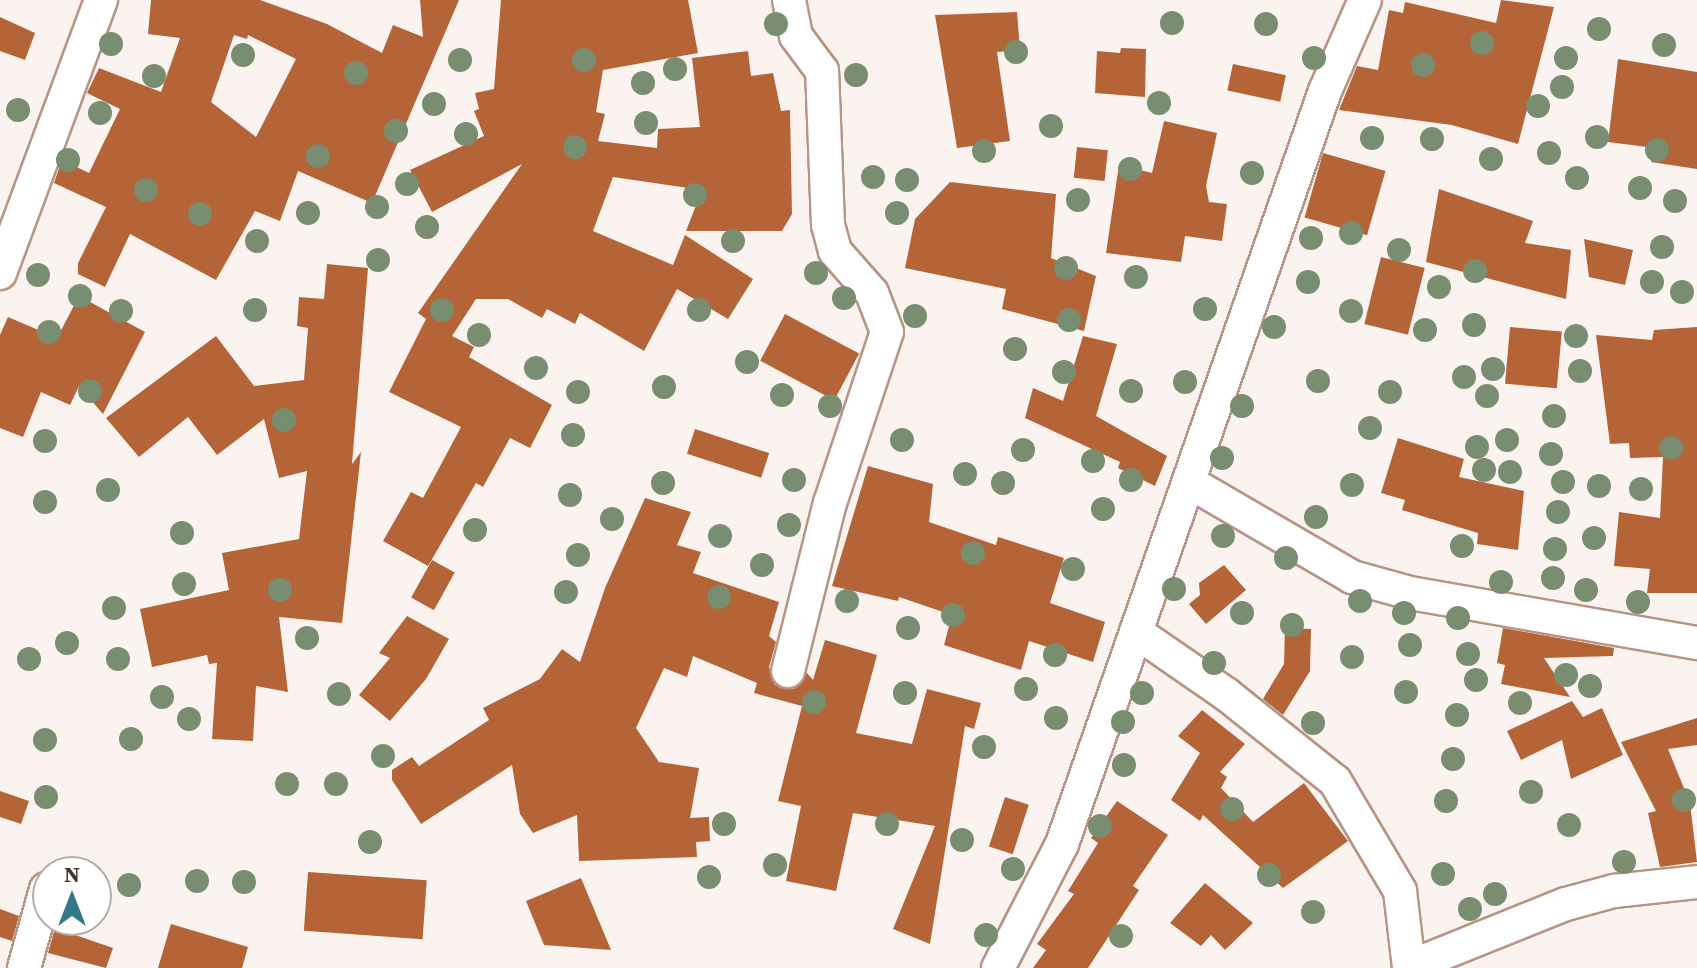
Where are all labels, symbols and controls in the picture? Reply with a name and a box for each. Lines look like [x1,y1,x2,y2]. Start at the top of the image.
north arrow [32,856,112,936]
text: N [64,859,80,889]

